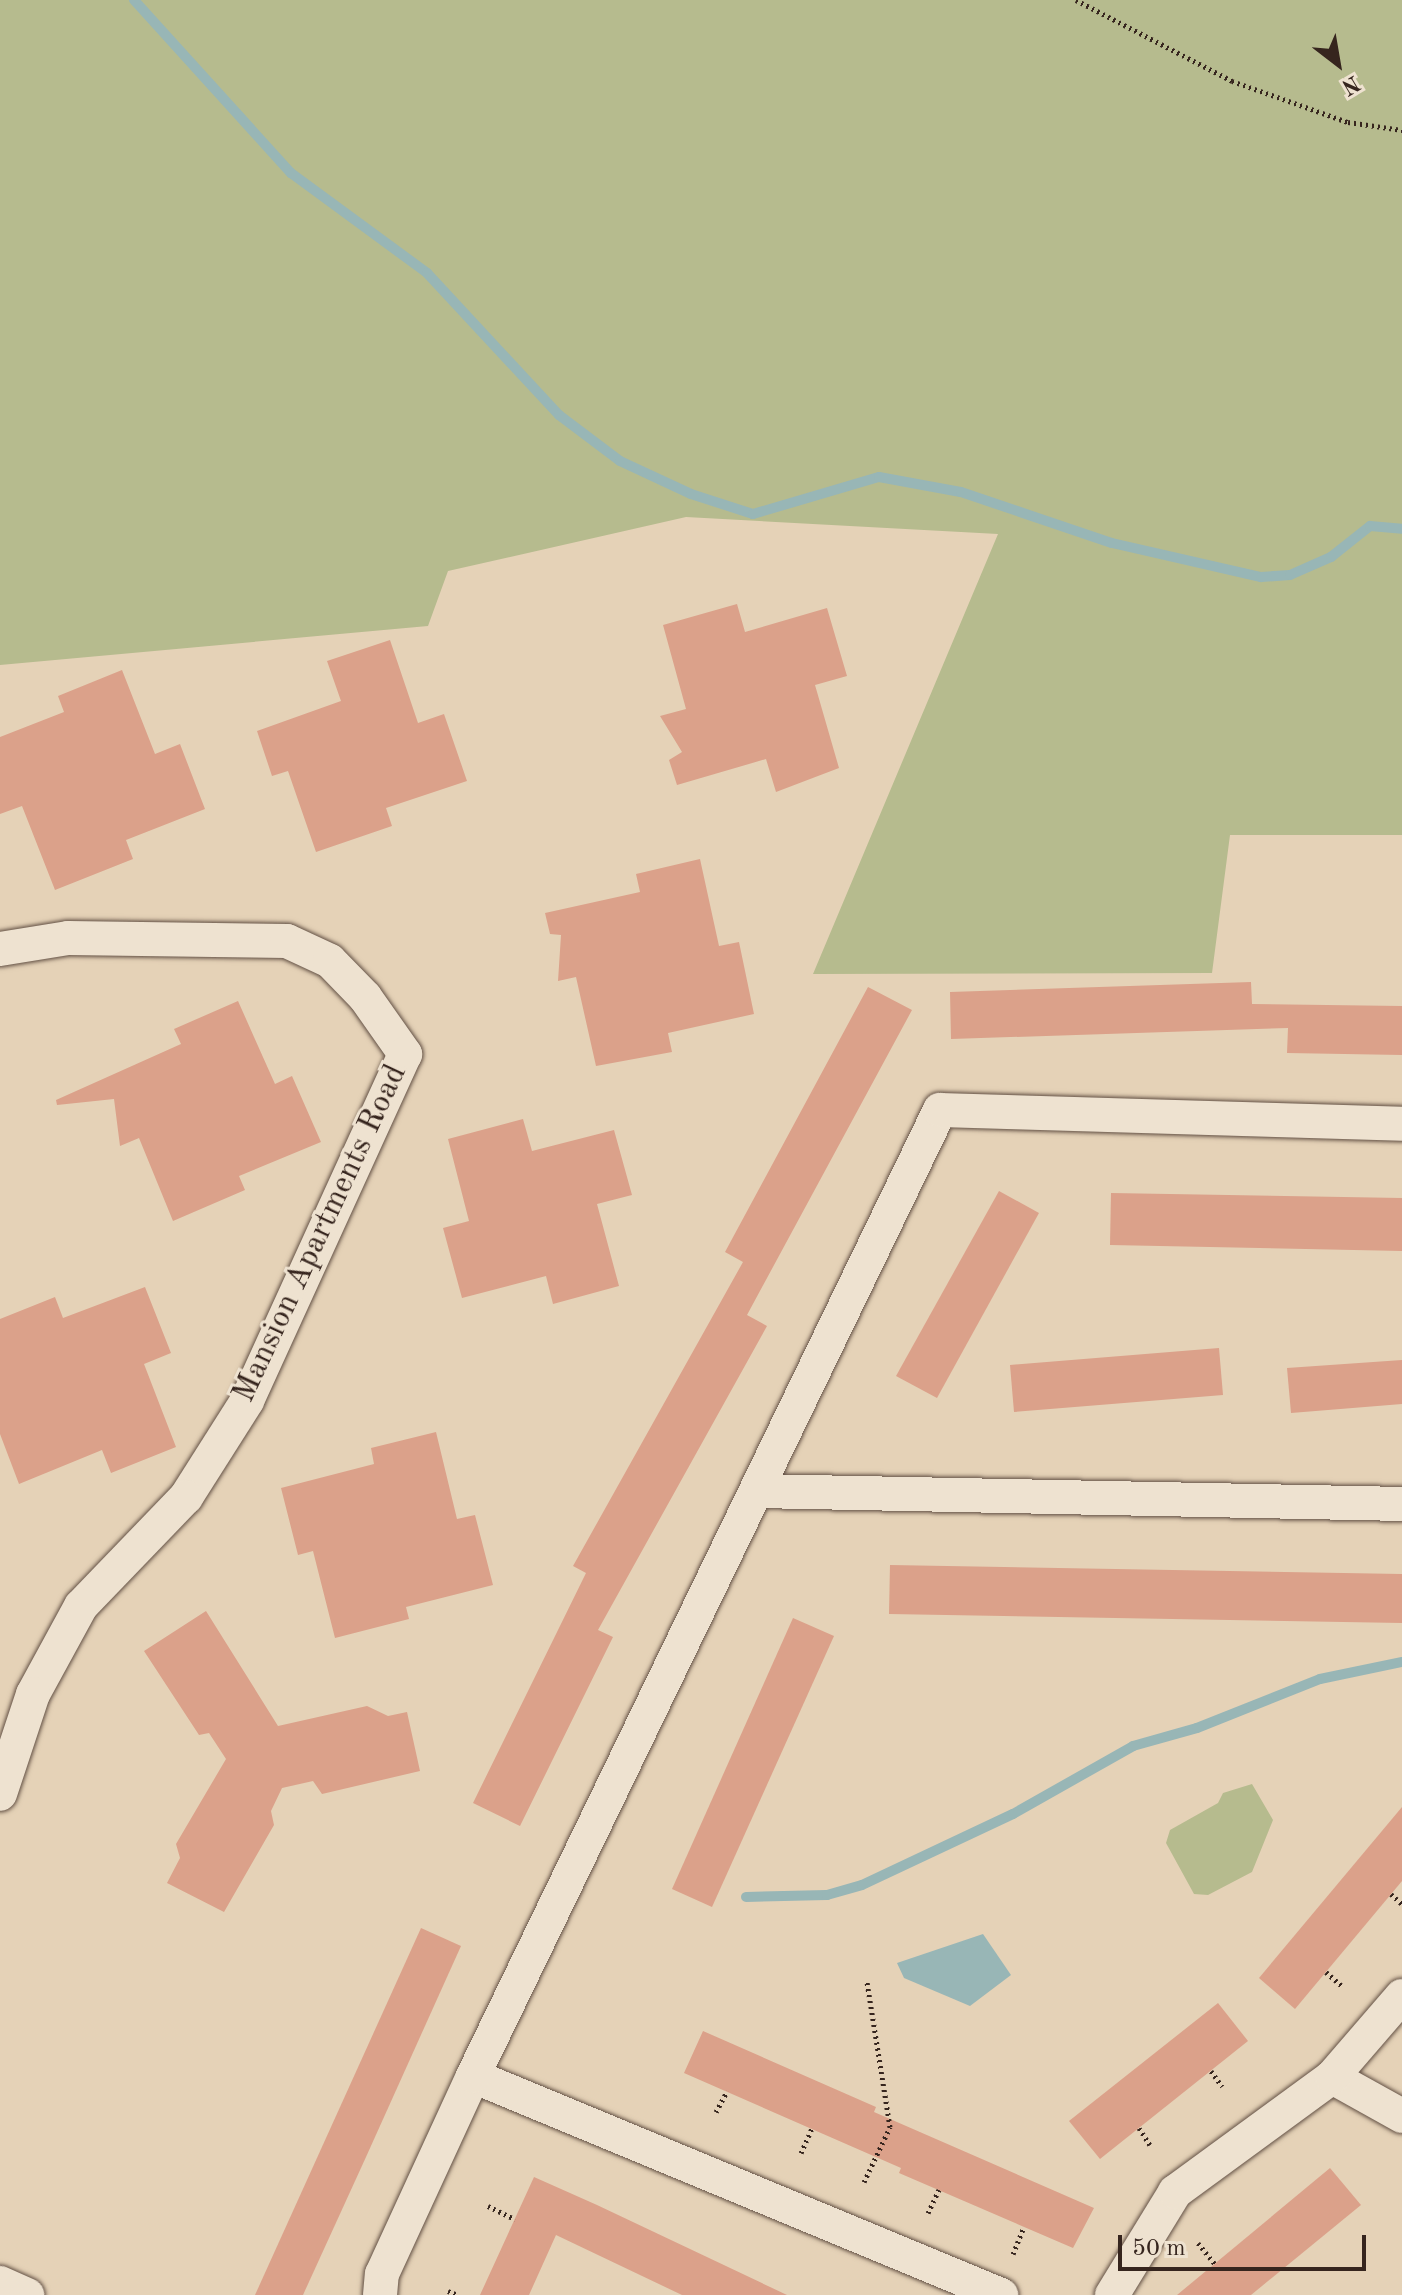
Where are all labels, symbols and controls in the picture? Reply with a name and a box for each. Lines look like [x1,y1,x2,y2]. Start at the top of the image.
north arrow [1298,24,1378,104]
text: N [1337,71,1363,98]
street label: Mansion Apartments Road [226,1059,416,1409]
scale bar [1122,2219,1370,2269]
text: 50 m [1132,2237,1186,2261]

